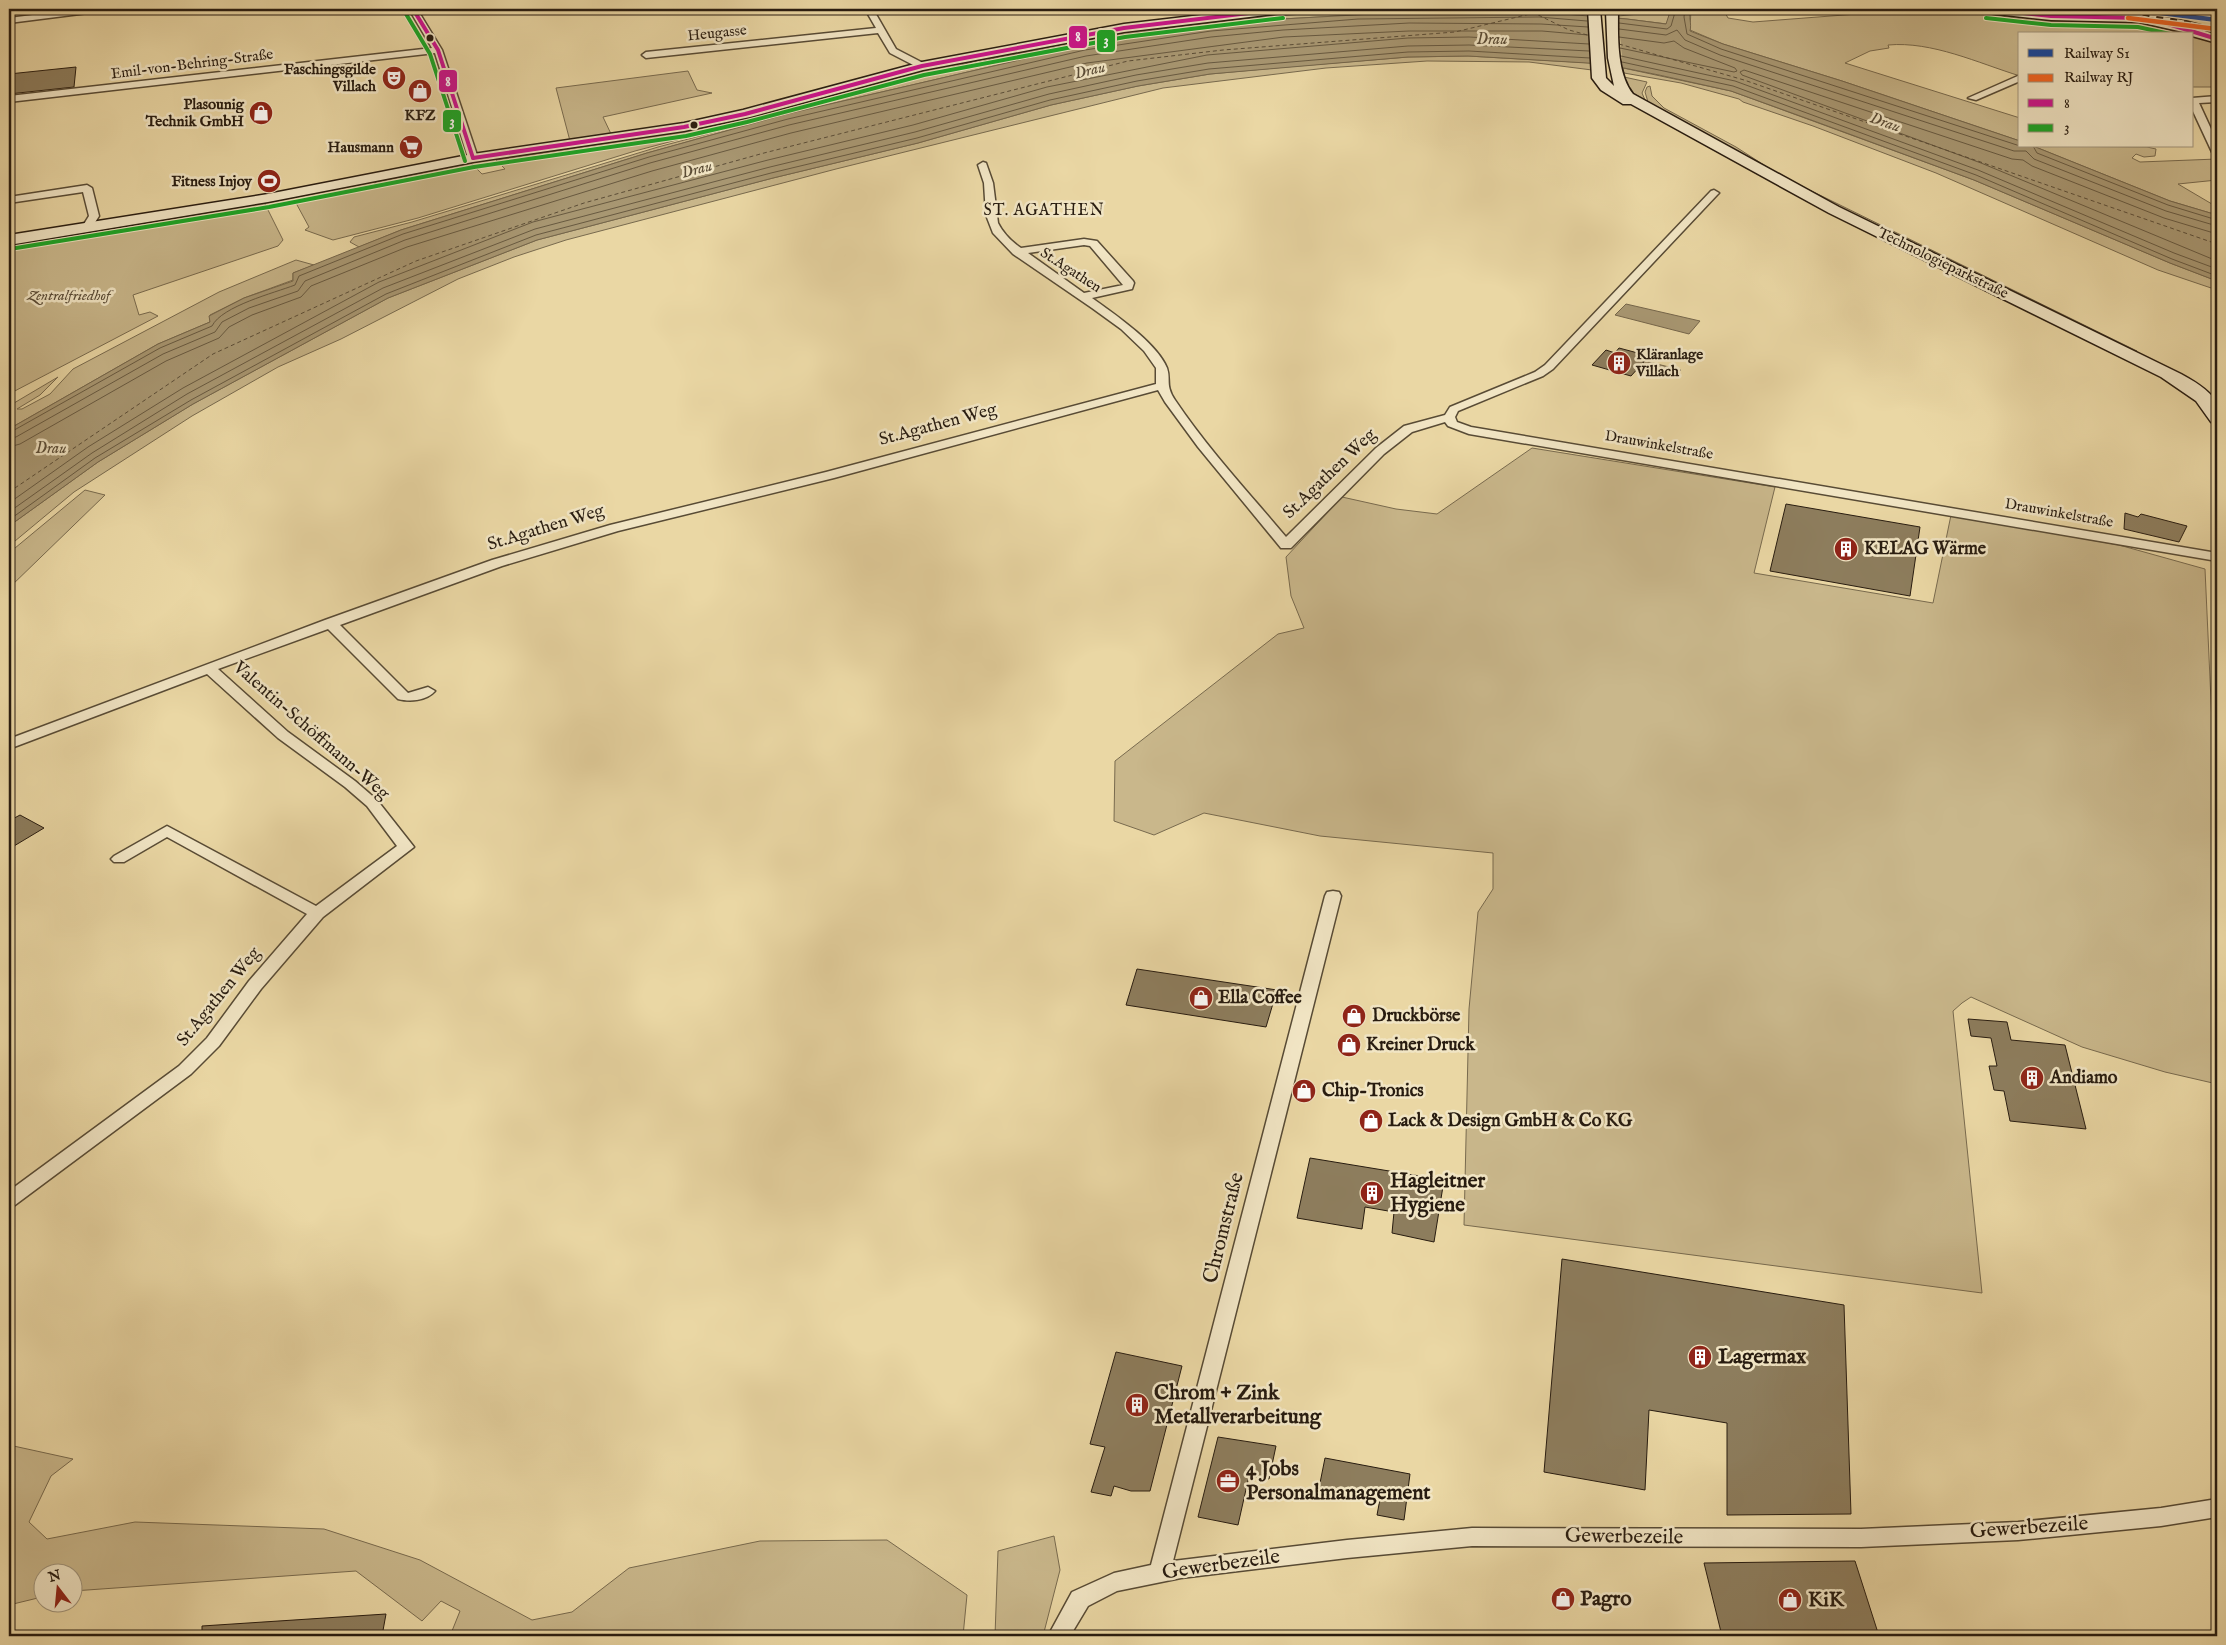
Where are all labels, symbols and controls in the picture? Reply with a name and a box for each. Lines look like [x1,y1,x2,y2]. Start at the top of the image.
street label: Heugasse [686,20,748,46]
line badge: 8 [1068,25,1088,49]
text: 8 [1075,28,1081,46]
line badge: 3 [1096,29,1116,53]
water label: Drau [1476,30,1508,50]
text: 3 [1103,32,1109,50]
legend [2018,32,2194,148]
unlabelled marker [425,33,435,43]
text: Railway S1 [2064,44,2130,63]
street label: Emil-von-Behring-Straße [110,45,274,83]
water label: Drau [1073,58,1107,84]
place label: Faschingsgilde Villach [284,60,377,96]
theatre icon: Faschingsgilde Villach [381,65,407,91]
text: Railway RJ [2064,68,2134,87]
line badge: 8 [438,69,458,93]
text: 8 [445,73,451,91]
shop icon: KFZ [407,78,433,104]
text: 8 [2064,94,2070,113]
place label: Plasounig Technik GmbH [145,95,245,131]
shop icon: Plasounig Technik GmbH [248,100,274,126]
place label: KFZ [405,106,436,125]
water label: Drau [1867,108,1903,138]
line badge: 3 [442,109,462,133]
text: 3 [449,113,455,131]
text: 3 [2064,118,2070,137]
unlabelled marker [689,120,699,130]
supermarket icon: Hausmann [398,134,424,160]
place label: Hausmann [328,138,394,157]
water label: Drau [679,156,715,184]
sports icon: Fitness Injoy [256,168,282,194]
place label: Fitness Injoy [171,172,253,191]
district label: ST. AGATHEN [983,201,1105,221]
street label: Technologieparkstraße [1875,223,2012,303]
street label: St.Agathen [1037,243,1105,297]
park label: Zentralfriedhof [26,286,114,306]
place label: Kläranlage Villach [1635,345,1703,381]
building icon: Kläranlage Villach [1606,350,1632,376]
street label: St.Agathen Weg [877,398,1000,452]
street label: St.Agathen Weg [1278,424,1382,524]
street label: Drauwinkelstraße [1603,426,1715,464]
water label: Drau [35,439,67,459]
street label: Drauwinkelstraße [2003,494,2115,532]
street label: St.Agathen Weg [485,499,607,557]
building icon: KELAG Wärme [1833,536,1859,562]
place label: KELAG Wärme [1864,538,1987,561]
street label: Valentin-Schöffmann-Weg [227,656,394,806]
street label: St.Agathen Weg [172,943,266,1051]
shop icon: Ella Coffee [1188,985,1214,1011]
place label: Ella Coffee [1218,987,1303,1010]
shop icon: Druckbörse [1341,1003,1367,1029]
place label: Druckbörse [1372,1005,1461,1028]
shop icon: Kreiner Druck [1336,1032,1362,1058]
place label: Kreiner Druck [1366,1034,1476,1057]
building icon: Andiamo [2019,1065,2045,1091]
place label: Andiamo [2049,1067,2118,1090]
shop icon: Chip-Tronics [1291,1078,1317,1104]
place label: Chip-Tronics [1322,1080,1424,1103]
shop icon: Lack & Design GmbH & Co KG [1358,1108,1384,1134]
place label: Lack & Design GmbH & Co KG [1388,1110,1633,1133]
place label: Hagleitner Hygiene [1390,1168,1485,1219]
street label: Chromstraße [1197,1169,1251,1286]
building icon: Hagleitner Hygiene [1359,1180,1385,1206]
building icon: Lagermax [1687,1344,1713,1370]
place label: Lagermax [1718,1344,1807,1371]
place label: Chrom + Zink Metallverarbeitung [1154,1380,1322,1431]
building icon: Chrom + Zink Metallverarbeitung [1124,1392,1150,1418]
place label: 4 Jobs Personalmanagement [1246,1456,1431,1507]
office icon: 4 Jobs Personalmanagement [1215,1468,1241,1494]
street label: Gewerbezeile [1969,1510,2089,1546]
street label: Gewerbezeile [1564,1522,1684,1552]
street label: Gewerbezeile [1160,1543,1282,1587]
north arrow [32,1562,82,1612]
text: N [45,1566,63,1587]
shop icon: Pagro [1550,1586,1576,1612]
place label: Pagro [1580,1586,1632,1613]
shop icon: KiK [1777,1587,1803,1613]
place label: KiK [1808,1587,1845,1614]

